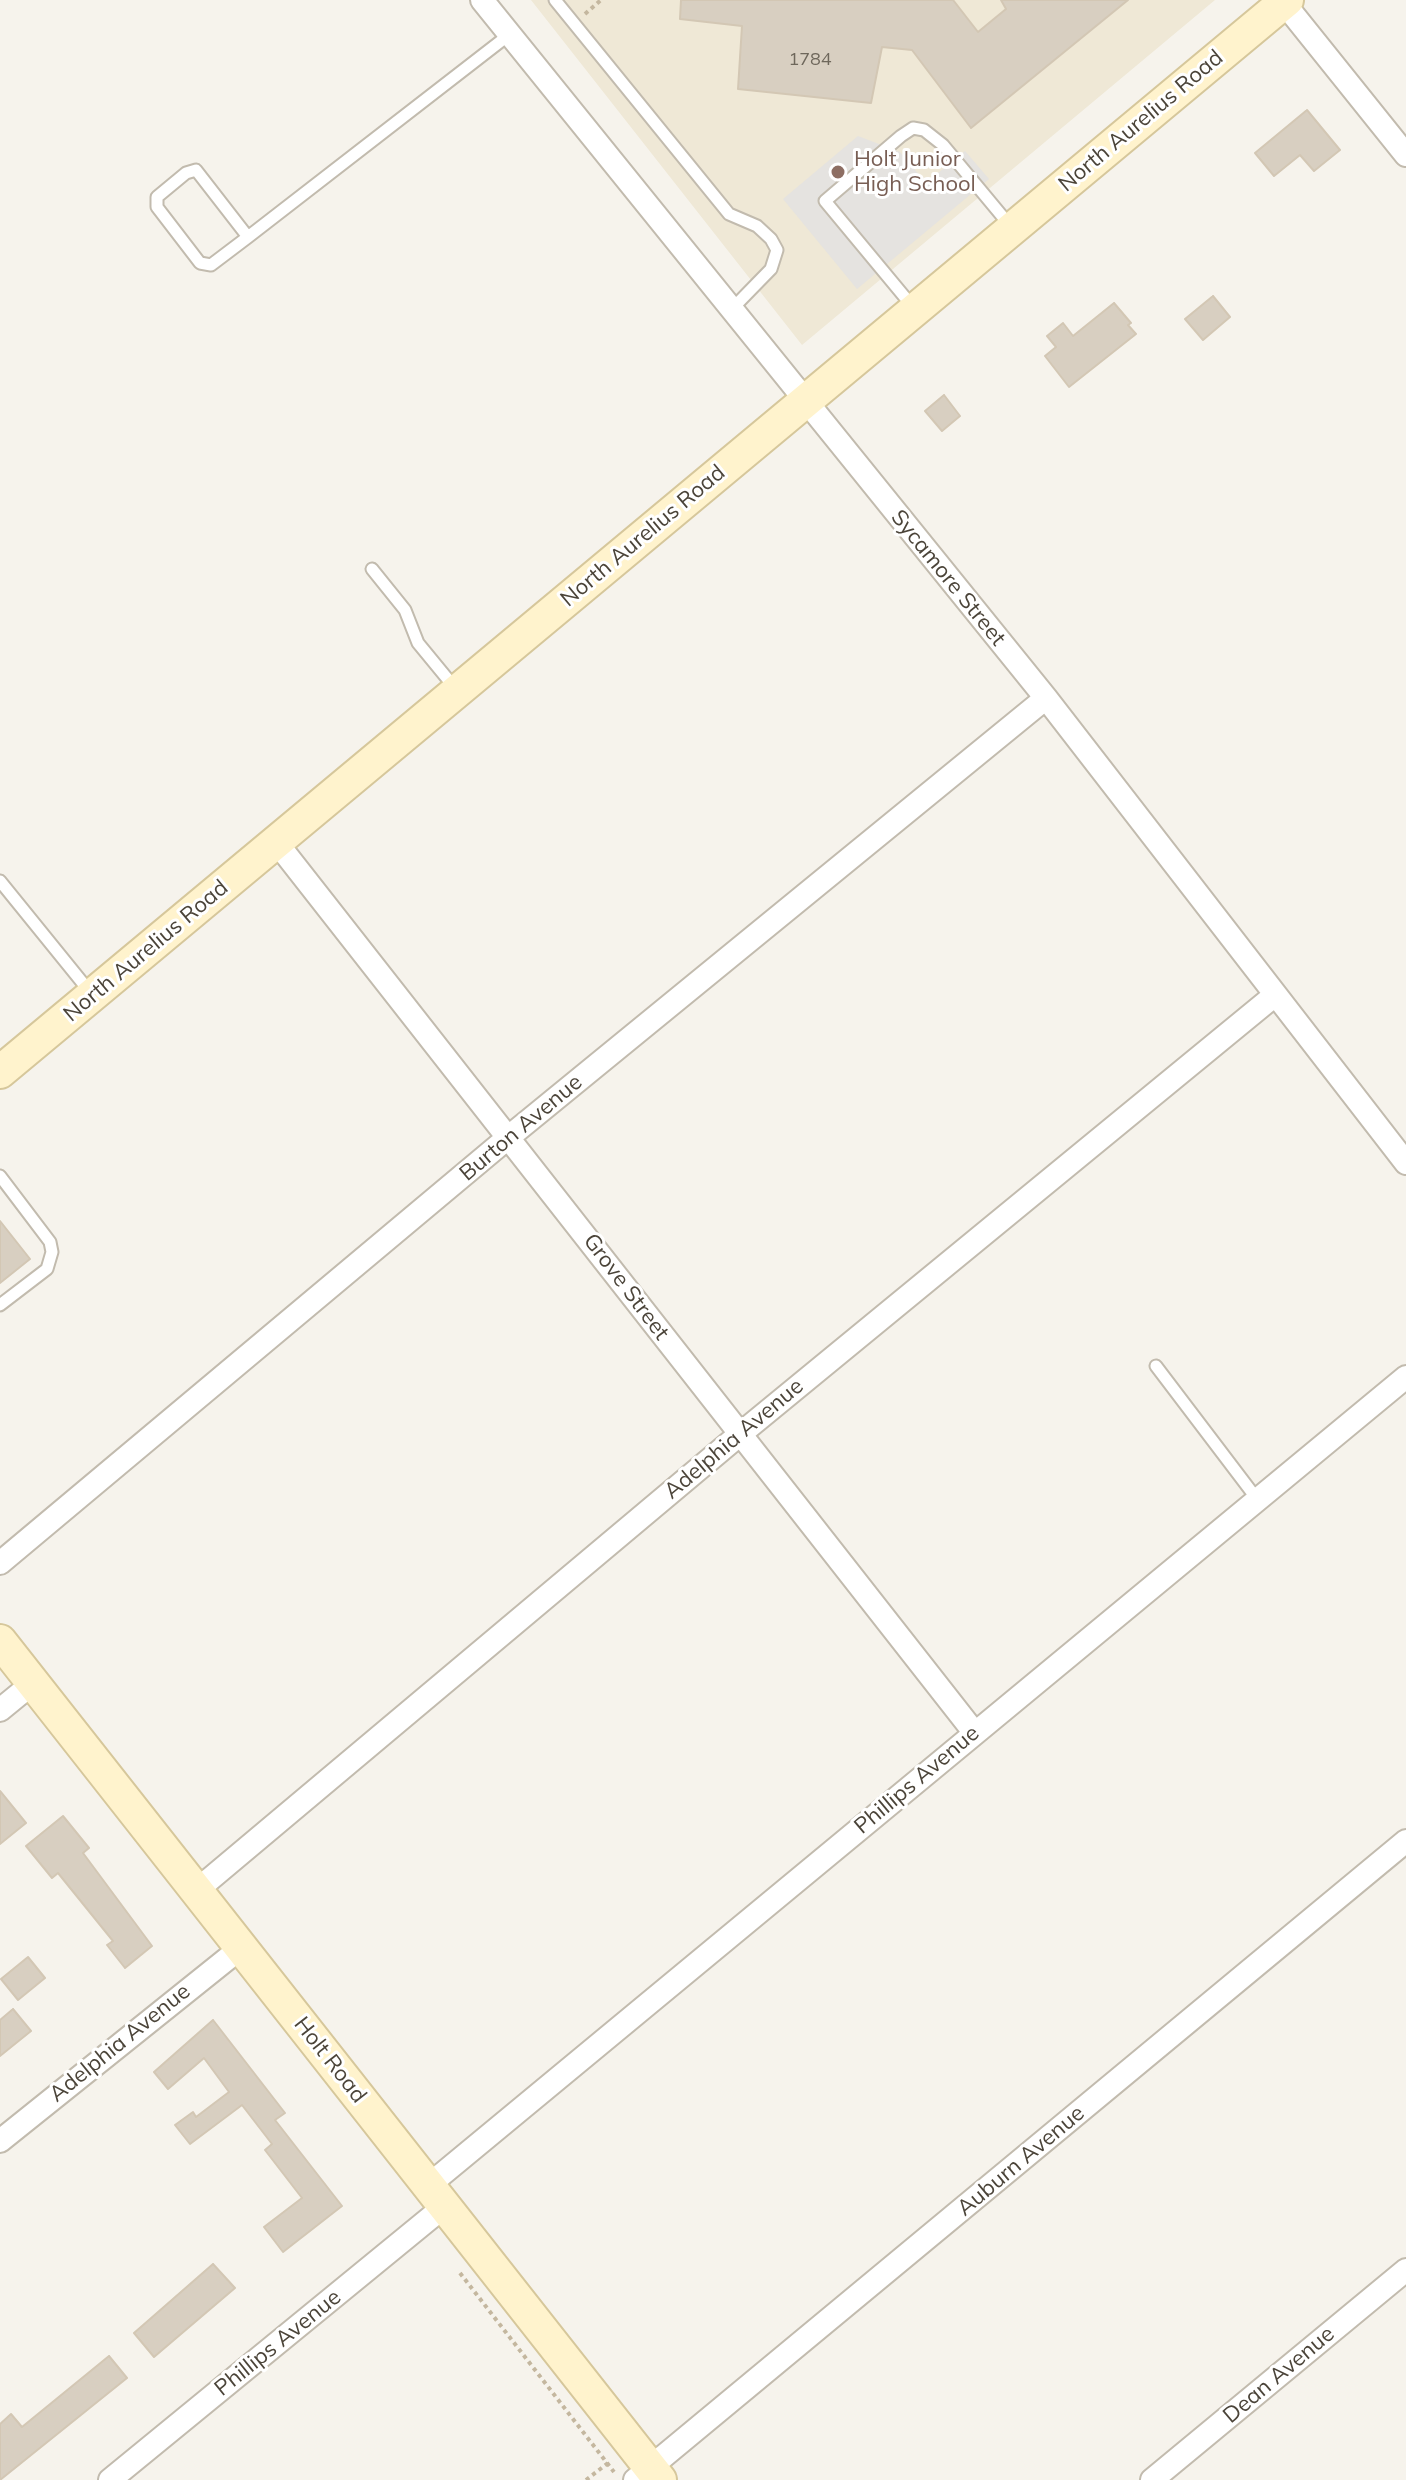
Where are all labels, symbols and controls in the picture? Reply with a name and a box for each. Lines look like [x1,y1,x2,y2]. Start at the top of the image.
street label: North Aurelius Road [1053,45,1229,197]
house number: 1784 [788,49,832,71]
place label: Holt Junior High School [854,146,976,198]
marker: Holt Junior High School [829,163,847,181]
street label: North Aurelius Road [555,460,731,612]
street label: Sycamore Street [885,505,1011,651]
street label: North Aurelius Road [58,875,234,1027]
street label: Burton Avenue [454,1069,588,1187]
street label: Grove Street [577,1229,675,1345]
street label: Adelphia Avenue [659,1373,809,1505]
street label: Phillips Avenue [849,1720,985,1840]
street label: Adelphia Avenue [44,1978,196,2108]
street label: Holt Road [288,2012,372,2108]
street label: Auburn Avenue [952,2100,1090,2222]
street label: Phillips Avenue [210,2284,346,2402]
street label: Dean Avenue [1218,2321,1340,2429]

